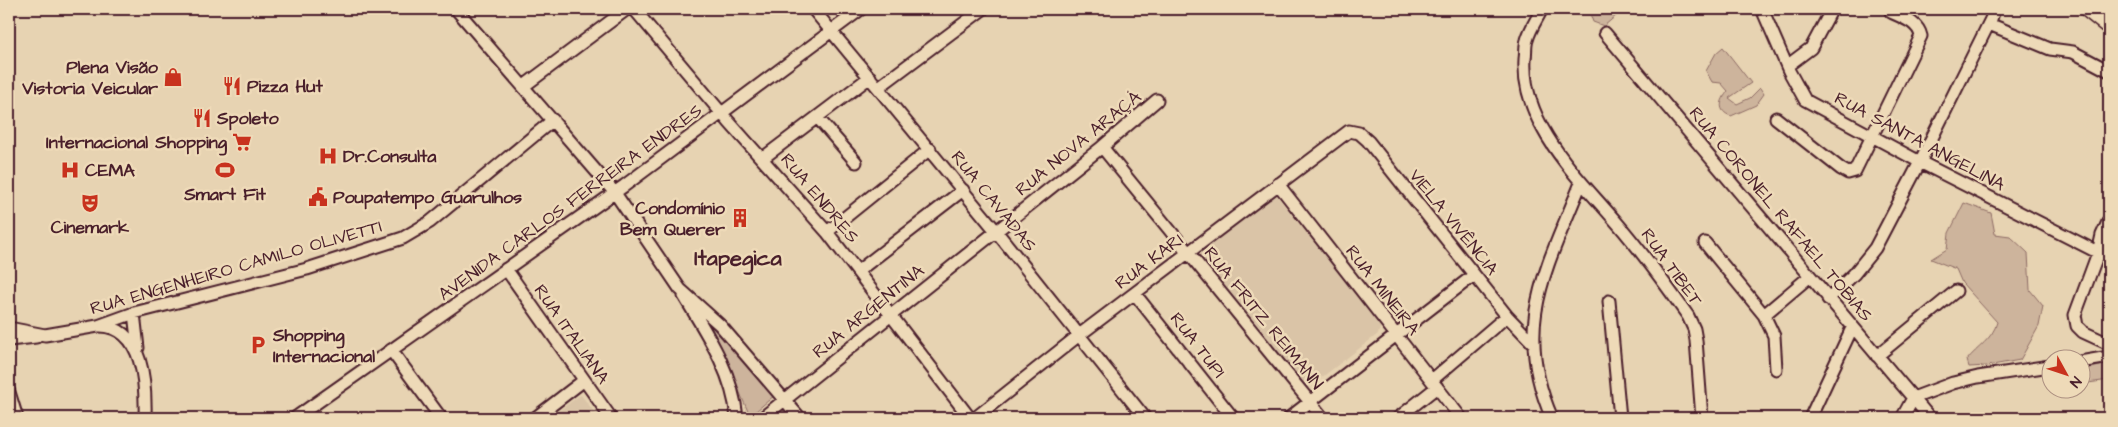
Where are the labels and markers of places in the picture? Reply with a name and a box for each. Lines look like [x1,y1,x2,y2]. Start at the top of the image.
place label: Plena Visão Vistoria Veicular [21,55,159,101]
shop icon: Plena Visão Vistoria Veicular [162,66,184,88]
place label: Pizza Hut [247,74,323,99]
restaurant icon: Pizza Hut [221,75,243,97]
place label: Spoleto [216,106,280,131]
restaurant icon: Spoleto [191,107,213,129]
place label: Internacional Shopping [46,130,228,156]
supermarket icon: Internacional Shopping [231,131,253,153]
place label: Dr.Consulta [343,144,437,169]
hospital icon: Dr.Consulta [317,145,339,167]
place label: CEMA [85,158,135,183]
hospital icon: CEMA [59,159,81,181]
sports icon: Smart Fit [214,159,236,181]
place label: Smart Fit [183,182,267,207]
place label: Poupatempo Guarulhos [333,185,522,210]
public building icon: Poupatempo Guarulhos [307,186,329,208]
theatre icon: Cinemark [79,192,101,214]
place label: Condomínio Bem Querer [620,196,726,242]
building icon: Condomínio Bem Querer [729,207,751,229]
place label: Cinemark [51,215,130,240]
place label: Shopping Internacional [272,323,375,369]
parking icon: Shopping Internacional [247,334,269,356]

